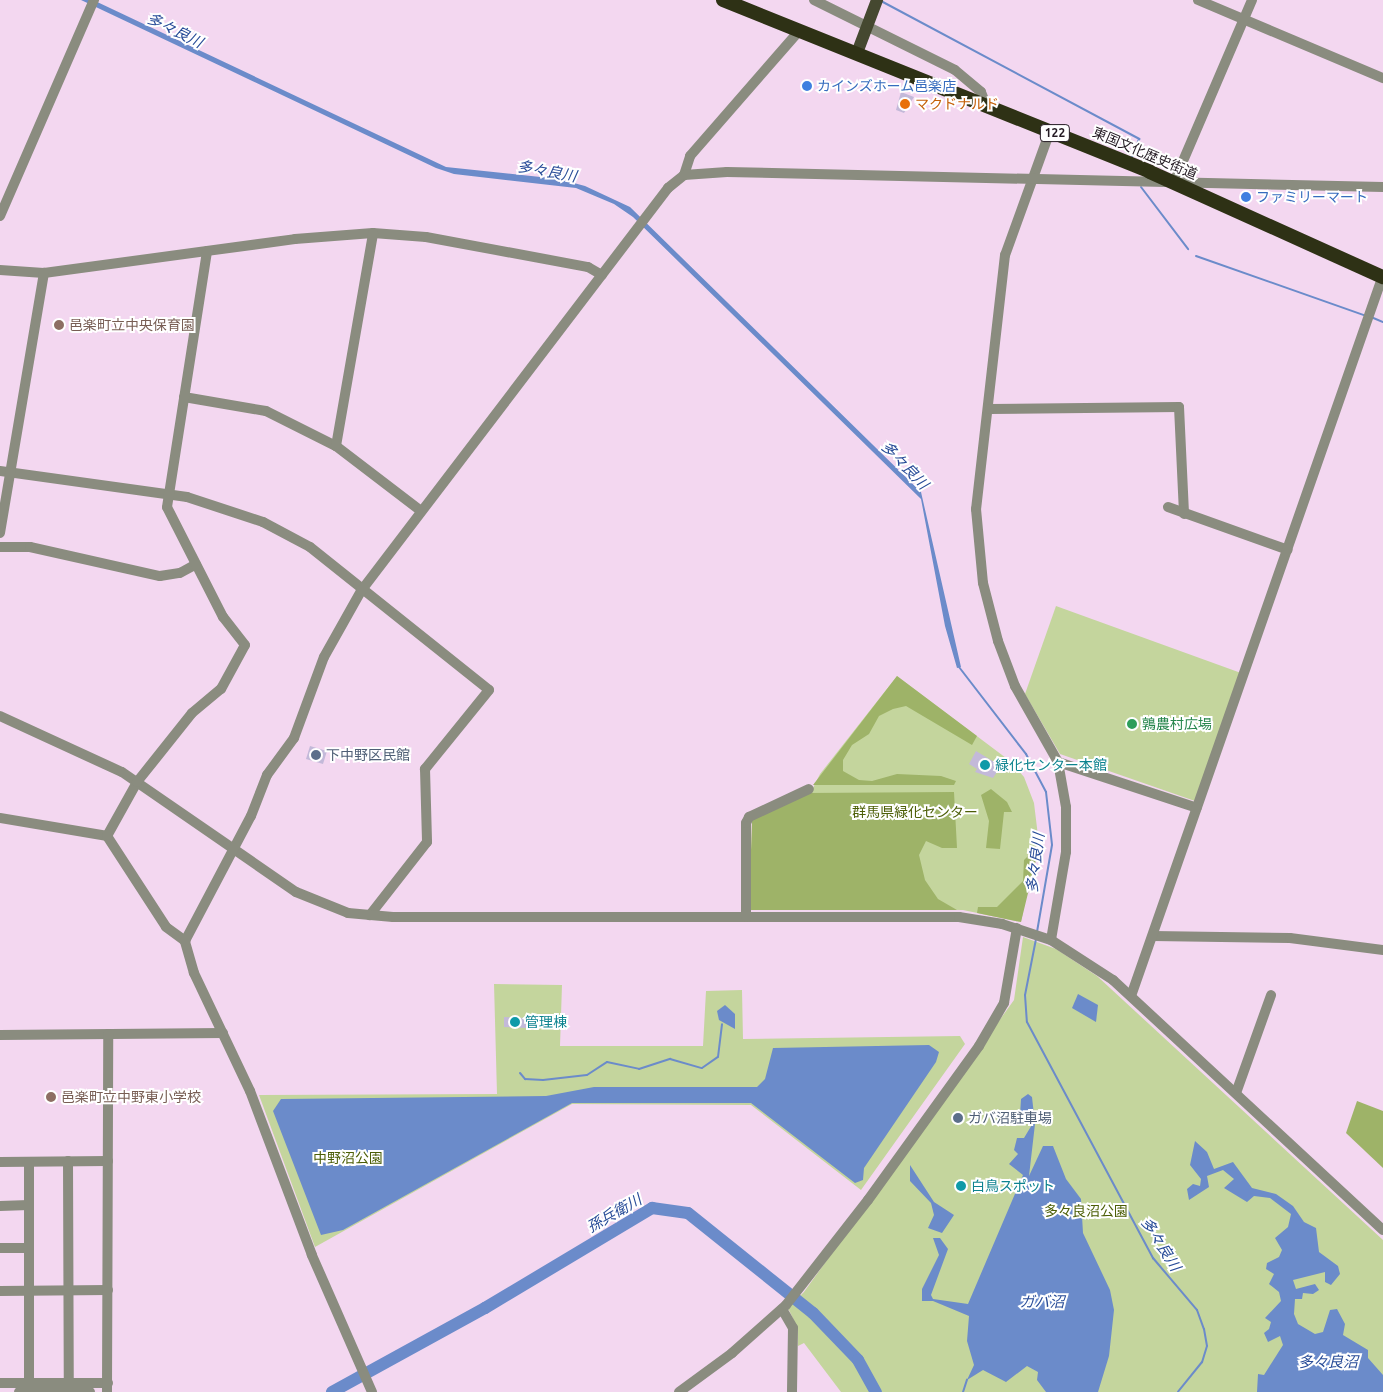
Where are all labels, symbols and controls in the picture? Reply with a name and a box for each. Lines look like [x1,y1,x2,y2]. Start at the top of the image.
water label: 多々良川 [144,9,206,51]
place label: カインズホーム邑楽店 [817,78,957,94]
marker: カインズホーム邑楽店 [801,80,813,92]
place label: マクドナルド [915,96,999,112]
marker: マクドナルド [899,98,911,110]
street label: 東国文化歴史街道 [1090,123,1200,183]
road number: 122 [1039,124,1071,142]
water label: 多々良川 [516,157,578,185]
place label: ファミリーマート [1256,189,1368,205]
marker: ファミリーマート [1240,191,1252,203]
place label: 邑楽町立中央保育園 [69,317,195,333]
marker: 邑楽町立中央保育園 [53,319,65,331]
water label: 多々良川 [878,437,932,493]
place label: 鶉農村広場 [1142,716,1212,732]
marker: 鶉農村広場 [1126,718,1138,730]
place label: 下中野区民館 [326,747,410,763]
marker: 下中野区民館 [310,749,322,761]
place label: 緑化センター本館 [995,757,1107,773]
marker: 緑化センター本館 [979,759,991,771]
park label: 群馬県緑化センター [852,804,978,820]
water label: 多々良川 [1022,832,1048,894]
place label: 管理棟 [525,1014,567,1030]
marker: 管理棟 [509,1016,521,1028]
place label: 邑楽町立中野東小学校 [61,1089,201,1105]
marker: 邑楽町立中野東小学校 [45,1091,57,1103]
place label: ガバ沼駐車場 [968,1110,1052,1126]
marker: ガバ沼駐車場 [952,1112,964,1124]
park label: 中野沼公園 [313,1150,383,1166]
place label: 白鳥スポット [971,1178,1055,1194]
marker: 白鳥スポット [955,1180,967,1192]
water label: 孫兵衛川 [584,1190,644,1236]
park label: 多々良沼公園 [1044,1203,1128,1219]
water label: 多々良川 [1137,1214,1185,1274]
water label: ガバ沼 [1020,1293,1064,1311]
water label: 多々良沼 [1298,1353,1358,1371]

